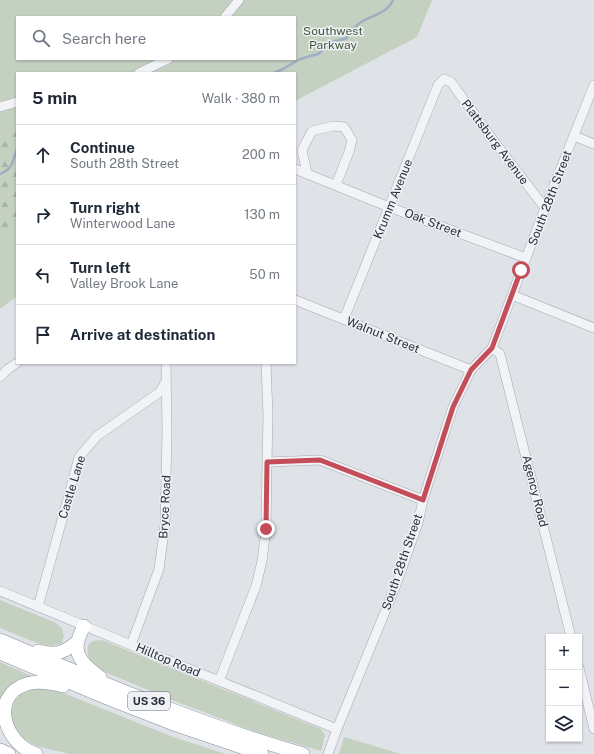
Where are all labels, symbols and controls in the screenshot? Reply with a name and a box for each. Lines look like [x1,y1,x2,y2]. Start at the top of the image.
search box [16,16,296,60]
park label: Southwest Parkway [303,24,363,52]
icon: search [30,27,52,49]
text: Search here [62,30,146,47]
text: 5 min [32,88,77,108]
text: Walk · 380 m [202,91,280,106]
street label: Plattsburg Avenue [459,97,532,187]
text: Continue [70,139,135,156]
icon: ahead [32,144,54,166]
text: 200 m [242,147,280,162]
street label: South 28th Street [525,148,575,248]
text: South 28th Street [70,156,179,171]
street label: Krumm Avenue [371,157,415,241]
text: Turn right [70,199,140,216]
icon: right [32,204,54,226]
street label: Oak Street [402,206,464,240]
text: 130 m [244,207,280,222]
text: Winterwood Lane [70,216,175,231]
text: Turn left [70,259,131,276]
route start [512,261,530,279]
icon: left [32,264,54,286]
text: 50 m [249,267,280,282]
text: Valley Brook Lane [70,276,178,291]
street label: Walnut Street [344,314,422,356]
icon: arrive [32,324,54,346]
text: Arrive at destination [70,326,215,343]
street label: Castle Lane [56,453,88,520]
street label: Agency Road [519,454,551,528]
street label: Bryce Road [156,475,174,539]
street label: South 28th Street [379,512,425,612]
route end [257,520,275,538]
map controls [546,634,582,742]
button: + [546,634,582,670]
street label: Hilltop Road [134,640,202,680]
button: − [546,670,582,706]
road number: US 36 [128,692,170,710]
button: layers [546,706,582,742]

